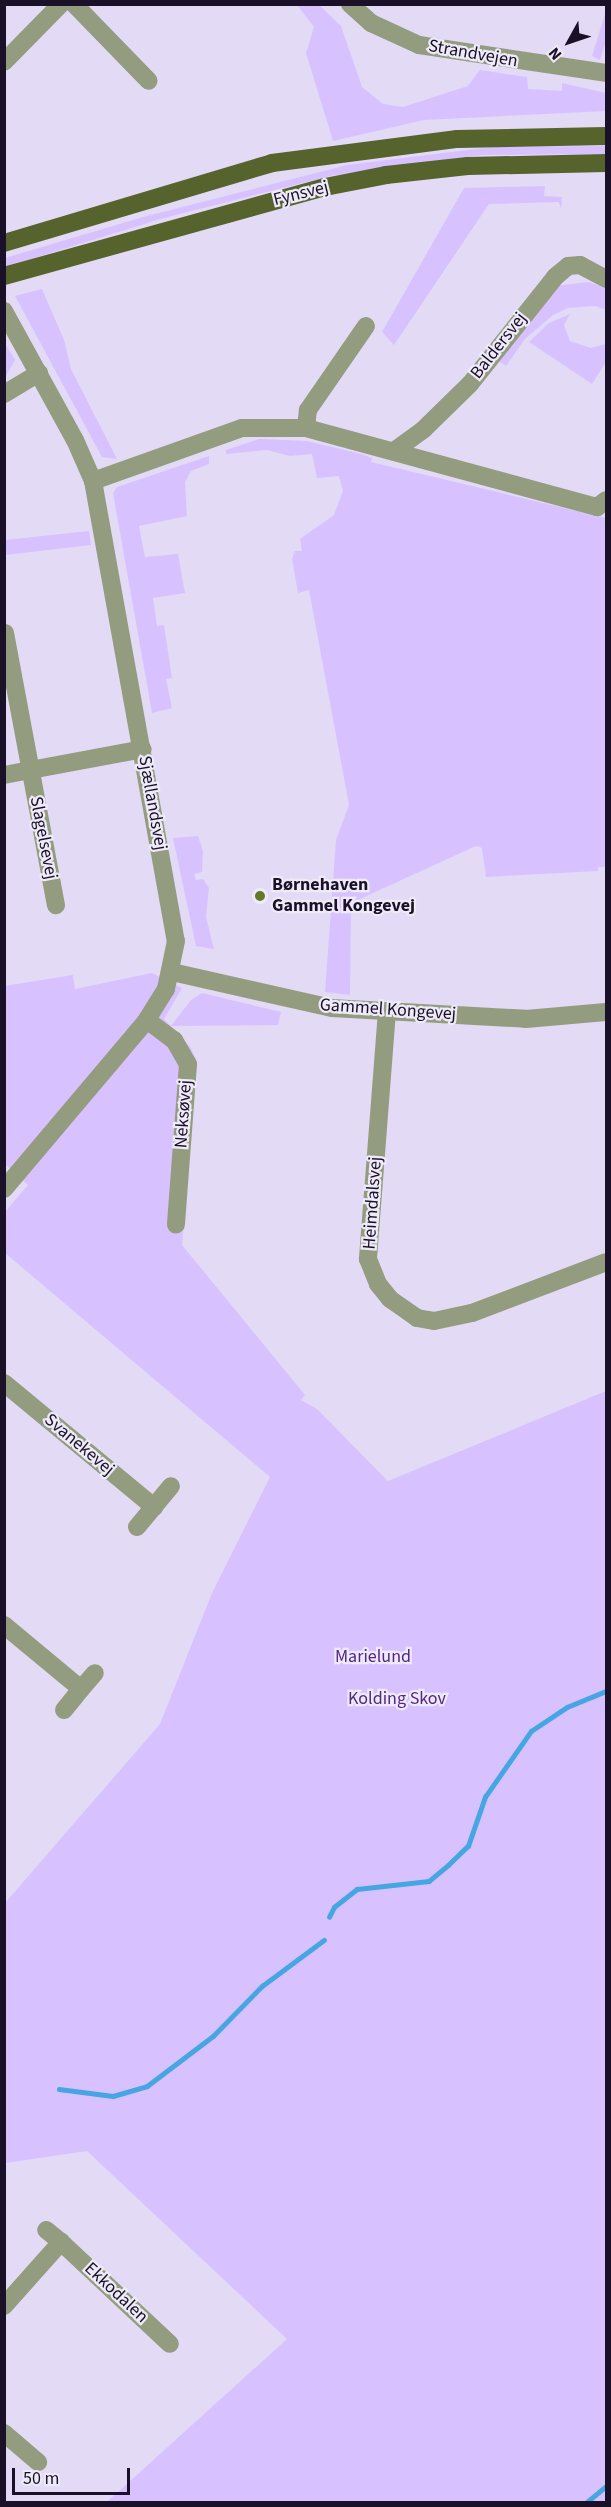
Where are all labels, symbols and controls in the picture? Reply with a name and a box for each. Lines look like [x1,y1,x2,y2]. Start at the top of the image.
north arrow [539,12,599,72]
street label: Strandvejen [427,36,519,72]
text: N [543,42,567,65]
street label: Fynsvej [271,177,331,211]
street label: Baldersvej [466,308,532,384]
street label: Sjællandsvej [133,754,171,852]
street label: Slagelsevej [24,795,62,881]
place label: Børnehaven Gammel Kongevej [272,875,415,918]
marker: Børnehaven Gammel Kongevej [253,889,267,903]
street label: Gammel Kongevej [319,994,457,1026]
street label: Neksøvej [171,1079,197,1149]
street label: Heimdalsvej [359,1156,387,1250]
street label: Svanekevej [40,1409,118,1481]
park label: Marielund [335,1646,411,1668]
park label: Kolding Skov [348,1688,446,1710]
street label: Ekkodalen [80,2258,152,2328]
scale bar [15,2456,134,2494]
text: 50 m [23,2466,59,2491]

